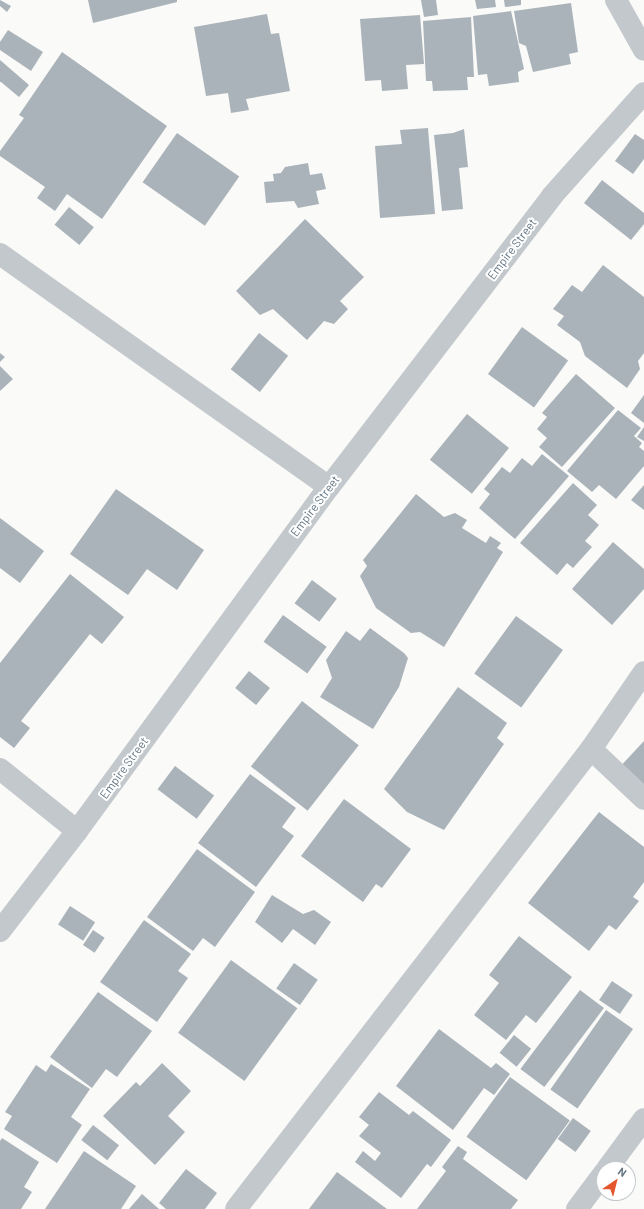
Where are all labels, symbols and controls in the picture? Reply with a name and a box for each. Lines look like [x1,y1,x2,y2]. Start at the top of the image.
street label: Empire Street [484,216,540,282]
street label: Empire Street [287,473,343,539]
street label: Empire Street [97,734,151,802]
north arrow [596,1161,636,1201]
text: N [616,1164,629,1179]

